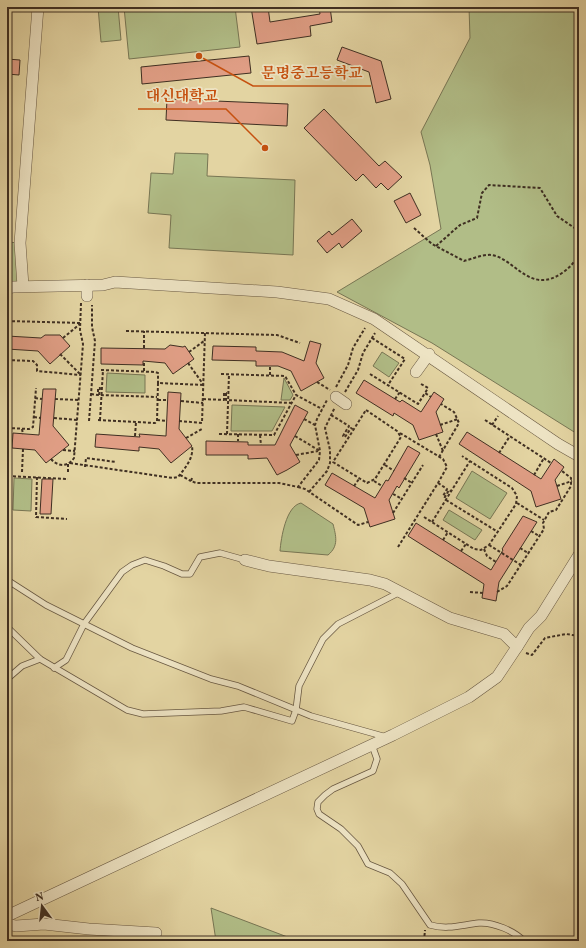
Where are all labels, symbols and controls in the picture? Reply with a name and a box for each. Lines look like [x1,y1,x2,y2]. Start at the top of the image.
callout: 문명중고등학교 [253,59,371,86]
text: 문명중고등학교 [261,64,363,85]
callout: 대신대학교 [138,82,226,109]
text: 대신대학교 [146,87,219,108]
north arrow [22,886,62,926]
text: N [34,890,46,906]

